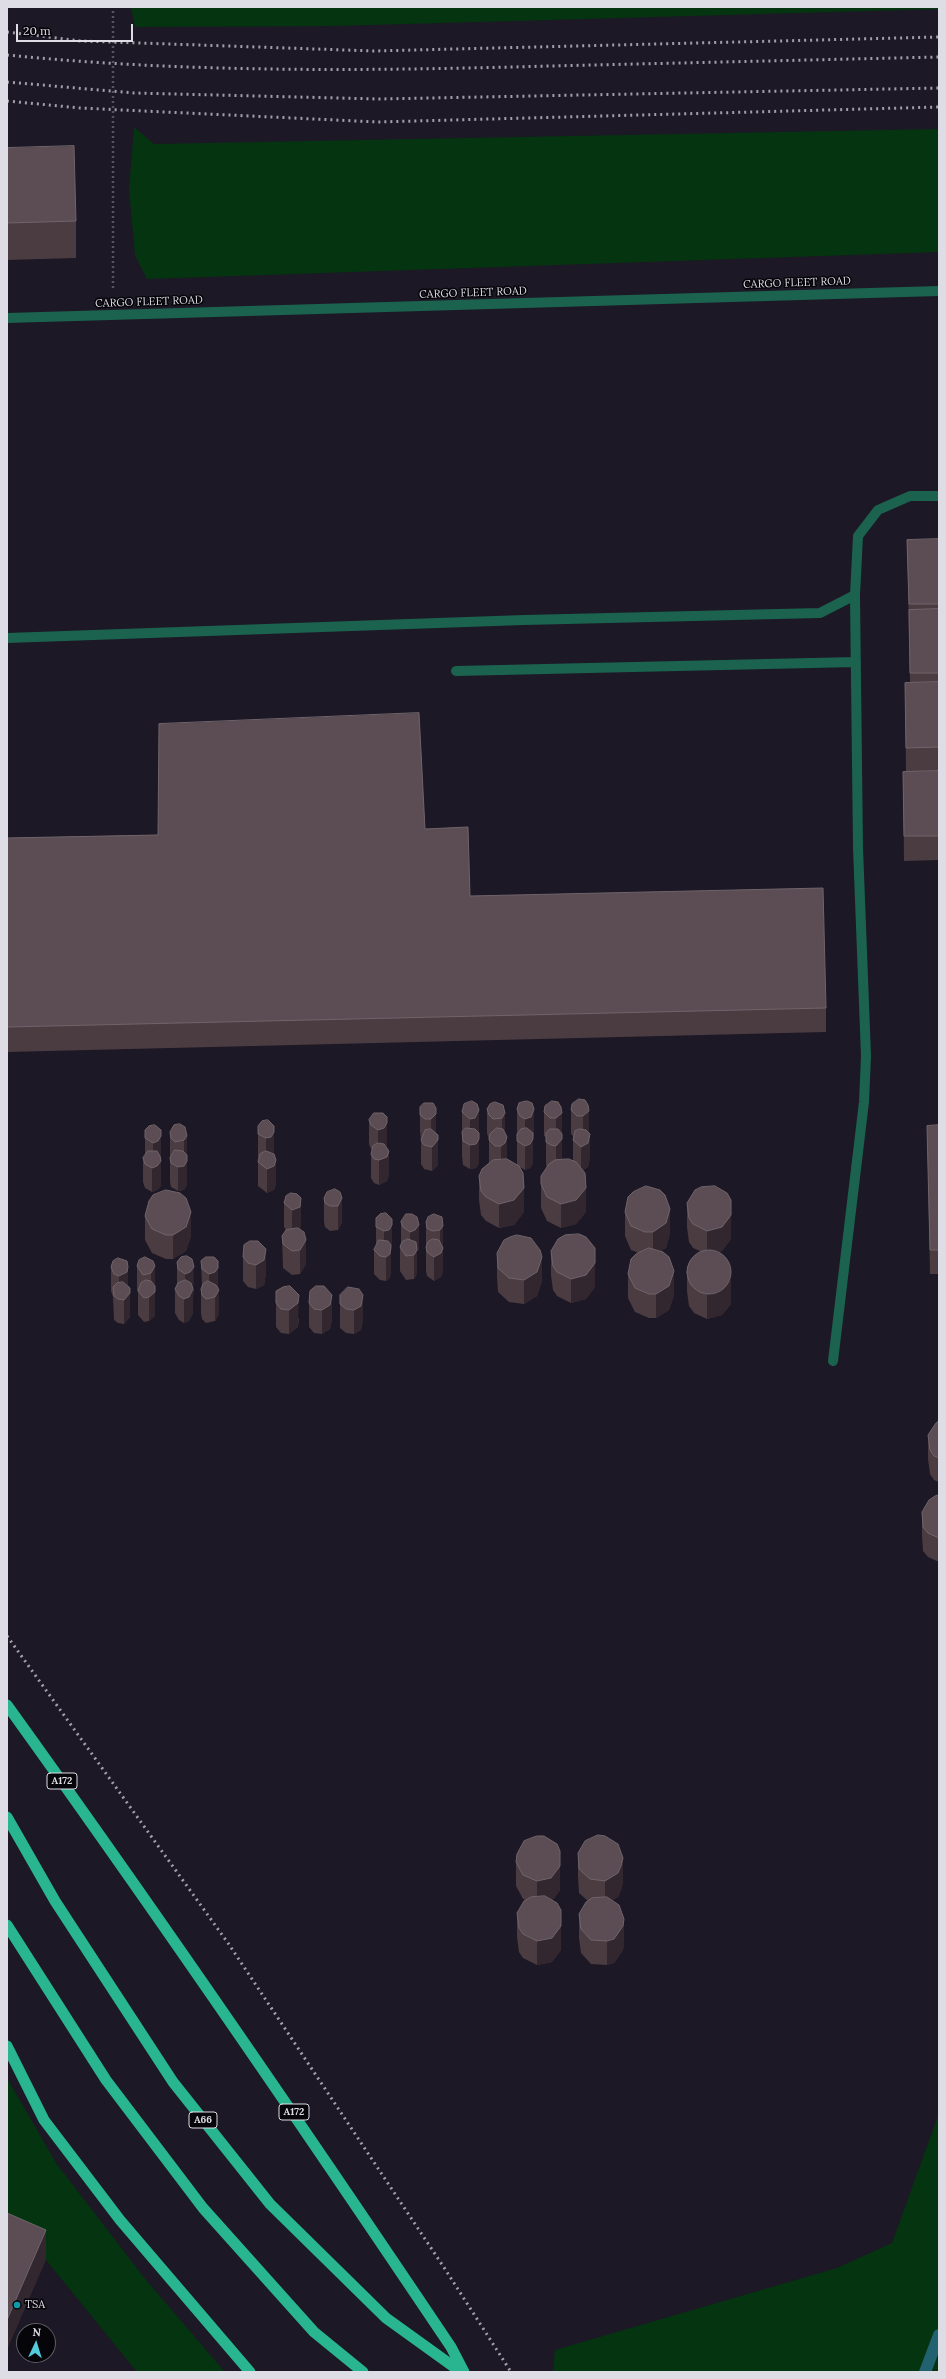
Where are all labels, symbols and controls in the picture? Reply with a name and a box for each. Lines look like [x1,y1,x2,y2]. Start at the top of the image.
scale bar [18,16,135,42]
text: 20 m [23,23,51,38]
street label: CARGO FLEET ROAD [743,275,851,291]
street label: CARGO FLEET ROAD [419,285,527,301]
street label: CARGO FLEET ROAD [95,294,203,310]
road number: A172 [47,1773,77,1789]
road number: A172 [279,2104,309,2120]
road number: A66 [189,2112,217,2128]
place label: TSA [25,2298,45,2312]
marker: TSA [12,2300,22,2310]
north arrow [16,2323,56,2363]
text: N [32,2325,41,2339]

